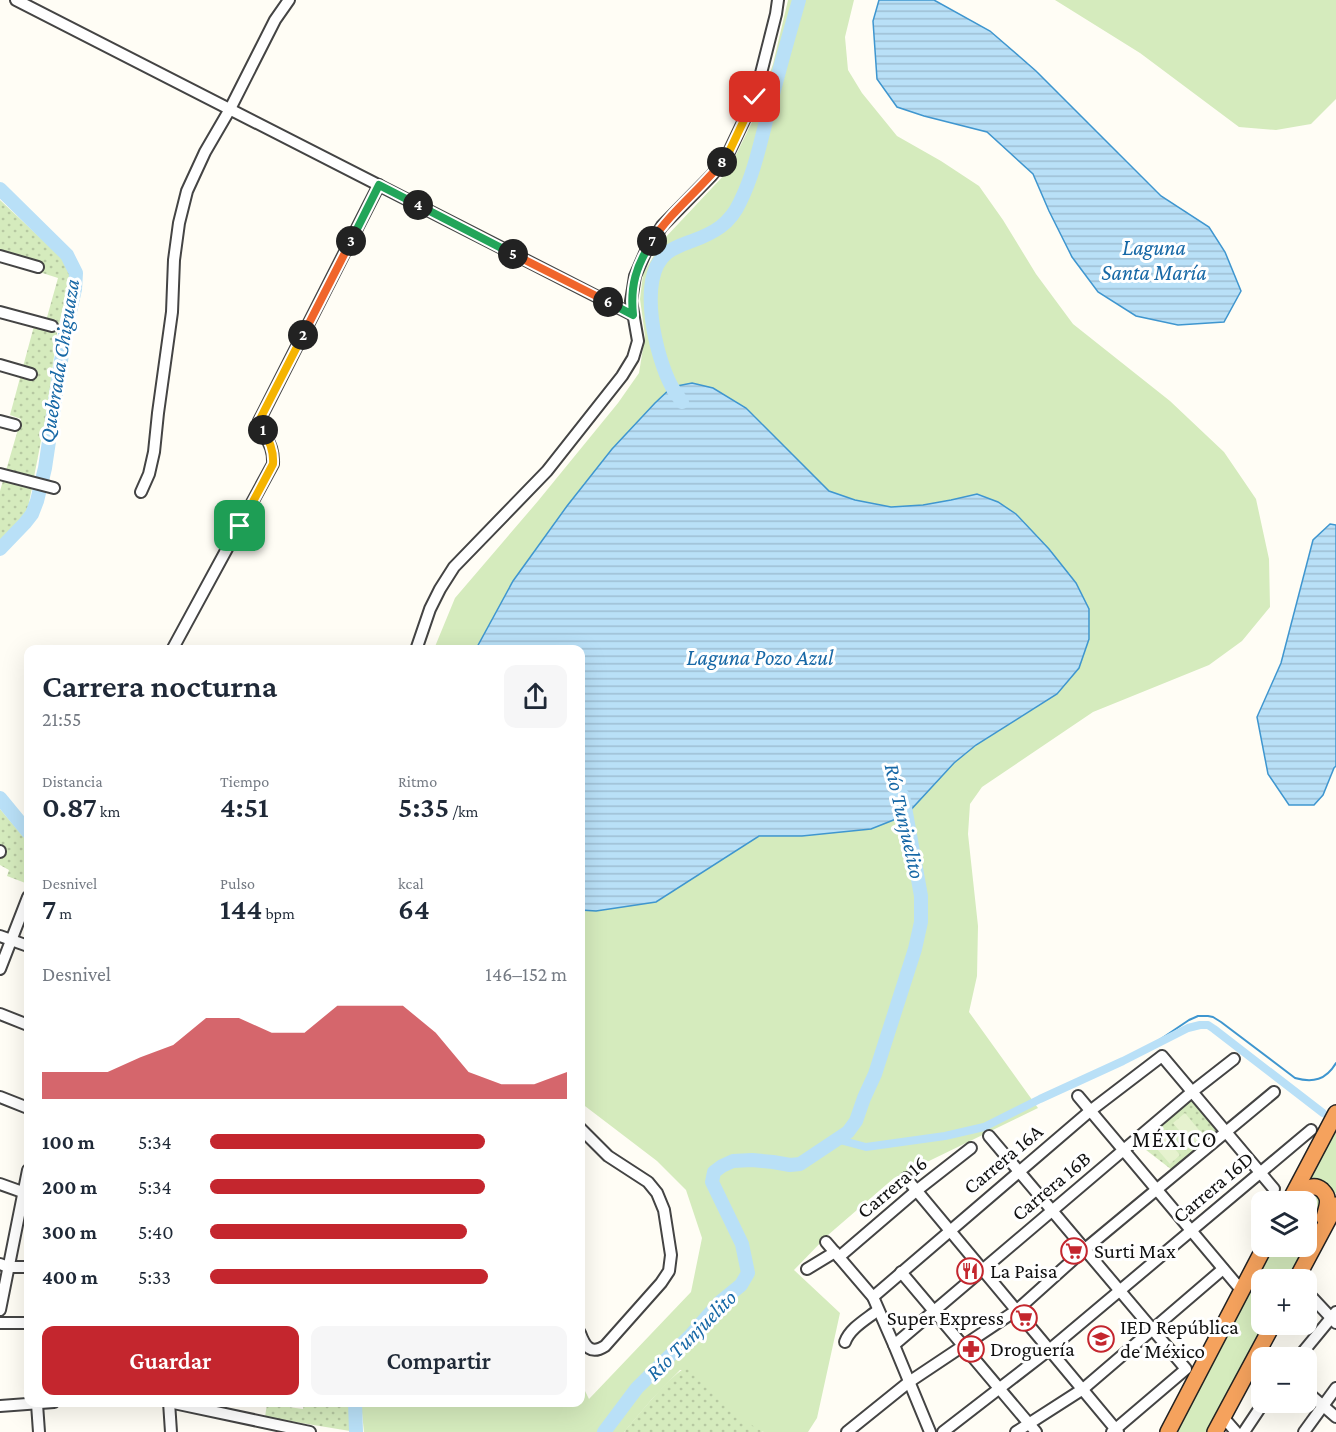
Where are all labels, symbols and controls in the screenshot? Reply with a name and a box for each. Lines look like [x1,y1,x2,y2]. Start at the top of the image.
pin [729,71,780,122]
icon: check [738,80,771,113]
pin: 8 [707,147,737,177]
text: 8 [717,153,727,170]
pin: 4 [403,190,433,220]
text: 4 [414,196,422,213]
pin: 3 [336,226,366,256]
pin: 7 [637,226,667,256]
text: 3 [347,232,355,249]
text: 7 [648,232,656,249]
water label: Laguna Santa María [1101,235,1207,285]
pin: 5 [498,239,528,269]
text: 5 [509,245,517,262]
water label: Quebrada Chiguaza [34,277,84,445]
pin: 6 [593,287,623,317]
text: 6 [604,293,612,310]
pin: 2 [288,320,318,350]
text: 2 [299,326,307,343]
pin: 1 [248,415,278,445]
text: 1 [260,421,266,438]
pin [214,500,265,551]
icon: arrive [223,509,256,542]
water label: Laguna Pozo Azul [687,645,834,670]
button: share [504,665,567,728]
text: Carrera nocturna [42,667,277,704]
text: 21:55 [42,708,81,730]
water label: Río Tunjuelito [879,761,930,881]
text: Distancia [42,773,103,790]
text: Tiempo [220,773,269,790]
text: Ritmo [398,773,437,790]
text: 0.87 [42,790,97,823]
text: 4:51 [220,790,269,823]
text: 5:35 [398,790,449,823]
text: km [97,803,120,820]
text: /km [449,803,478,820]
text: Desnivel [42,875,97,892]
text: Pulso [220,875,255,892]
text: kcal [398,875,424,892]
text: 7 [42,892,56,925]
text: 144 [220,892,262,925]
text: 64 [398,892,430,925]
text: m [56,905,72,922]
text: bpm [262,905,295,922]
text: Desnivel [42,963,111,985]
text: 146–152 m [485,963,567,985]
street label: Carrera 16A [959,1119,1047,1199]
district label: MÉXICO [1132,1127,1218,1152]
text: 100 m [42,1131,95,1153]
text: 5:34 [138,1131,172,1153]
street label: Carrera 16B [1007,1146,1095,1226]
street label: Carrera 16D [1168,1146,1258,1228]
street label: Carrera 16 [852,1151,932,1223]
text: 200 m [42,1176,97,1198]
text: 5:34 [138,1176,172,1198]
map controls [1251,1191,1317,1413]
button: layers [1251,1191,1317,1257]
text: 300 m [42,1221,97,1243]
text: 5:40 [138,1221,174,1243]
supermarket icon: Surti Max [1059,1236,1089,1266]
place label: Surti Max [1094,1239,1176,1263]
restaurant icon: La Paisa [955,1256,985,1286]
place label: La Paisa [990,1259,1058,1283]
text: 400 m [42,1266,98,1288]
text: 5:33 [138,1266,171,1288]
button: + [1251,1269,1317,1335]
water label: Río Tunjuelito [641,1285,742,1386]
supermarket icon: Super Express [1009,1303,1039,1333]
place label: Super Express [887,1306,1004,1330]
place label: IED República de México [1120,1315,1239,1363]
school or university icon: IED República de México [1086,1324,1116,1354]
button: Guardar [42,1326,299,1395]
button: Compartir [311,1326,567,1395]
pharmacy icon: Droguería [956,1334,986,1364]
place label: Droguería [990,1337,1075,1361]
button: − [1251,1347,1317,1413]

